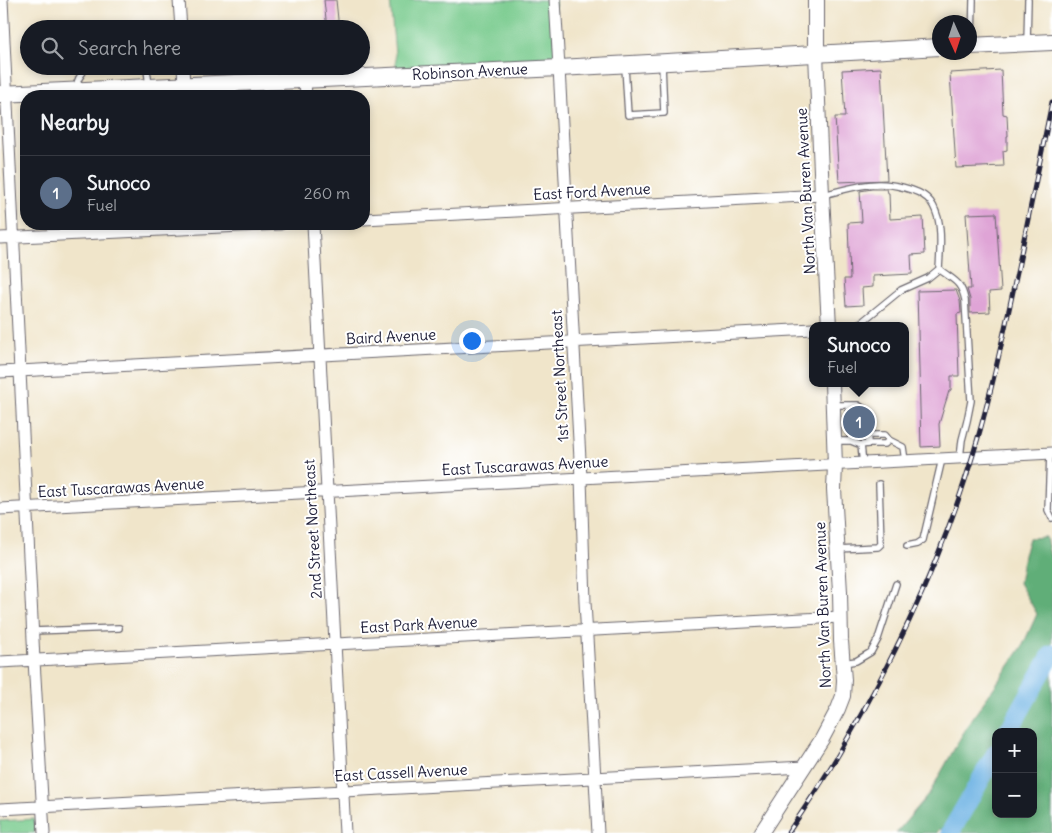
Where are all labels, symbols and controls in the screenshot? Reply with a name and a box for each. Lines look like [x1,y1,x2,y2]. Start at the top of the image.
north arrow [932,15,977,60]
search box [20,20,370,75]
icon: search [38,34,66,62]
text: Search here [78,36,181,60]
street label: Robinson Avenue [412,59,528,84]
street label: North Van Buren Avenue [792,107,819,275]
text: Nearby [40,109,110,136]
text: Sunoco [87,171,151,195]
street label: East Ford Avenue [533,179,651,204]
text: 1 [53,183,59,203]
text: 260 m [304,183,350,203]
text: Fuel [87,195,117,215]
street label: 1st Street Northeast [547,310,572,442]
popup [809,322,909,387]
street label: Baird Avenue [345,325,437,348]
your location [459,328,485,354]
text: Sunoco [827,333,891,357]
text: Fuel [827,357,857,377]
pin: 1 [843,403,875,441]
street label: East Tuscarawas Avenue [441,452,609,479]
street label: 2nd Street Northeast [299,459,326,599]
street label: East Tuscarawas Avenue [37,474,205,501]
street label: North Van Buren Avenue [810,521,835,689]
street label: East Park Avenue [360,612,478,637]
map controls [992,728,1037,818]
button: + [992,728,1037,773]
street label: East Cassell Avenue [334,760,468,785]
button: − [992,773,1037,818]

